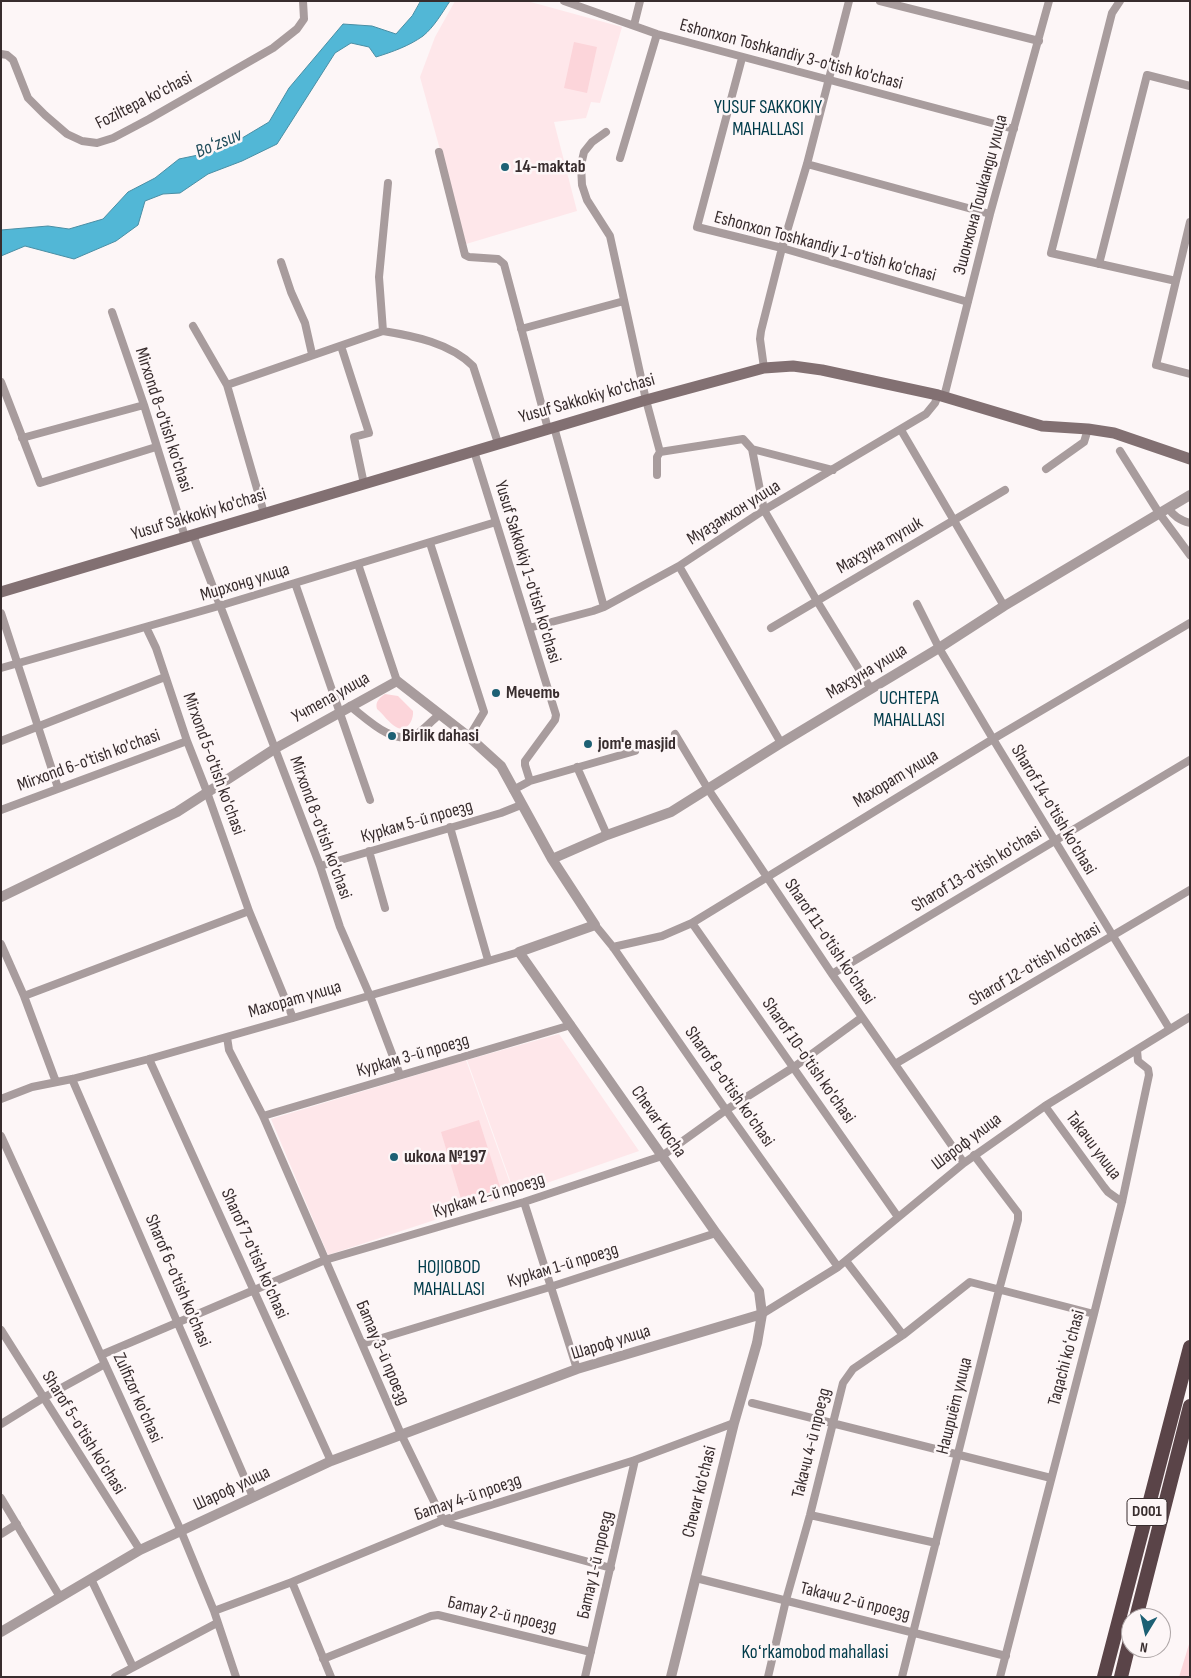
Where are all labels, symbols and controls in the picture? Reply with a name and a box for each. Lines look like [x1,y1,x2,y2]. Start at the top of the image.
street label: Eshonxon Toshkandiy 3-o'tish ko'chasi [677,15,905,95]
street label: Foziltepa ko'chasi [92,67,196,135]
district label: YUSUF SAKKOKIY MAHALLASI [705,97,831,141]
street label: Эшонхона Тошканди улица [949,112,1013,278]
water label: Boʻzsuv [192,124,246,164]
place label: 14-maktab [515,156,586,178]
marker: 14-maktab [499,161,511,173]
street label: Eshonxon Toshkandiy 1-o'tish ko'chasi [712,207,938,287]
street label: Mirxond 8-o'tish ko'chasi [129,345,197,495]
street label: Yusuf Sakkokiy ko'chasi [516,369,658,429]
street label: Муазамхон улица [683,476,785,550]
street label: Yusuf Sakkokiy 1-o'tish ko'chasi [489,478,565,666]
street label: Yusuf Sakkokiy ko'chasi [129,484,269,546]
street label: Махзуна тупик [833,513,927,579]
street label: Мирхонд улица [198,559,292,607]
street label: Махзуна улица [823,639,911,705]
street label: Учтепа улица [288,668,374,728]
place label: Мечеть [506,682,560,704]
marker: Мечеть [490,687,502,699]
district label: UCHTEPA MAHALLASI [868,688,950,732]
street label: Mirxond 5-o'tish ko'chasi [177,690,249,838]
street label: Mirxond 6-o'tish ko'chasi [15,725,163,797]
place label: Birlik dahasi [402,725,479,747]
marker: Birlik dahasi [386,730,398,742]
place label: jom'e masjid [598,733,676,755]
marker: jom'e masjid [582,738,594,750]
street label: Sharof 14-o'tish ko'chasi [1006,741,1100,879]
street label: Махорат улица [850,745,942,813]
street label: Mirxond 8-o'tish ko'chasi [284,754,356,902]
street label: Куркам 5-й проезд [358,796,476,848]
street label: Sharof 13-o'tish ko'chasi [908,823,1046,917]
street label: Sharof 11-o'tish ko'chasi [779,875,879,1009]
street label: Sharof 12-o'tish ko'chasi [966,919,1104,1011]
street label: Махорат улица [246,976,344,1024]
street label: Sharof 10-o'tish ko'chasi [757,994,859,1128]
street label: Sharof 9-o'tish ko'chasi [679,1023,779,1151]
street label: Куркам 3-й проезд [354,1030,472,1082]
street label: Chevar Kocha [626,1082,690,1162]
street label: Такачи улица [1060,1108,1126,1184]
street label: Шароф улица [928,1109,1006,1175]
place label: школа №197 [404,1146,486,1168]
marker: школа №197 [388,1151,400,1163]
street label: Куркам 2-й проезд [431,1169,547,1223]
street label: Sharof 7-o'tish ko'chasi [216,1186,292,1322]
street label: Sharof 6-o'tish ko'chasi [139,1211,215,1351]
street label: Куркам 1-й проезд [505,1239,621,1293]
district label: HOJIOBOD MAHALLASI [408,1257,490,1301]
street label: Батау 3-й проезд [350,1298,414,1408]
street label: Taqachi koʻchasi [1044,1308,1090,1408]
street label: Шароф улица [569,1321,653,1365]
street label: Zulfizor ko'chasi [108,1350,166,1446]
street label: Нашриёт улица [933,1355,977,1457]
street label: Sharof 5-o'tish ko'chasi [36,1367,130,1499]
street label: Такачи 4-й проезд [788,1386,836,1500]
street label: Chevar ko'chasi [678,1444,722,1540]
street label: Шароф улица [190,1462,274,1516]
street label: Батау 4-й проезд [412,1470,524,1526]
road number: D001 [1127,1498,1167,1525]
street label: Батау 1-й проезд [573,1509,619,1621]
street label: Такачи 2-й проезд [798,1578,912,1626]
street label: Батау 2-й проезд [445,1592,559,1638]
north arrow [1121,1608,1171,1658]
text: N [1139,1638,1149,1656]
district label: Koʻrkamobod mahallasi [742,1642,888,1664]

